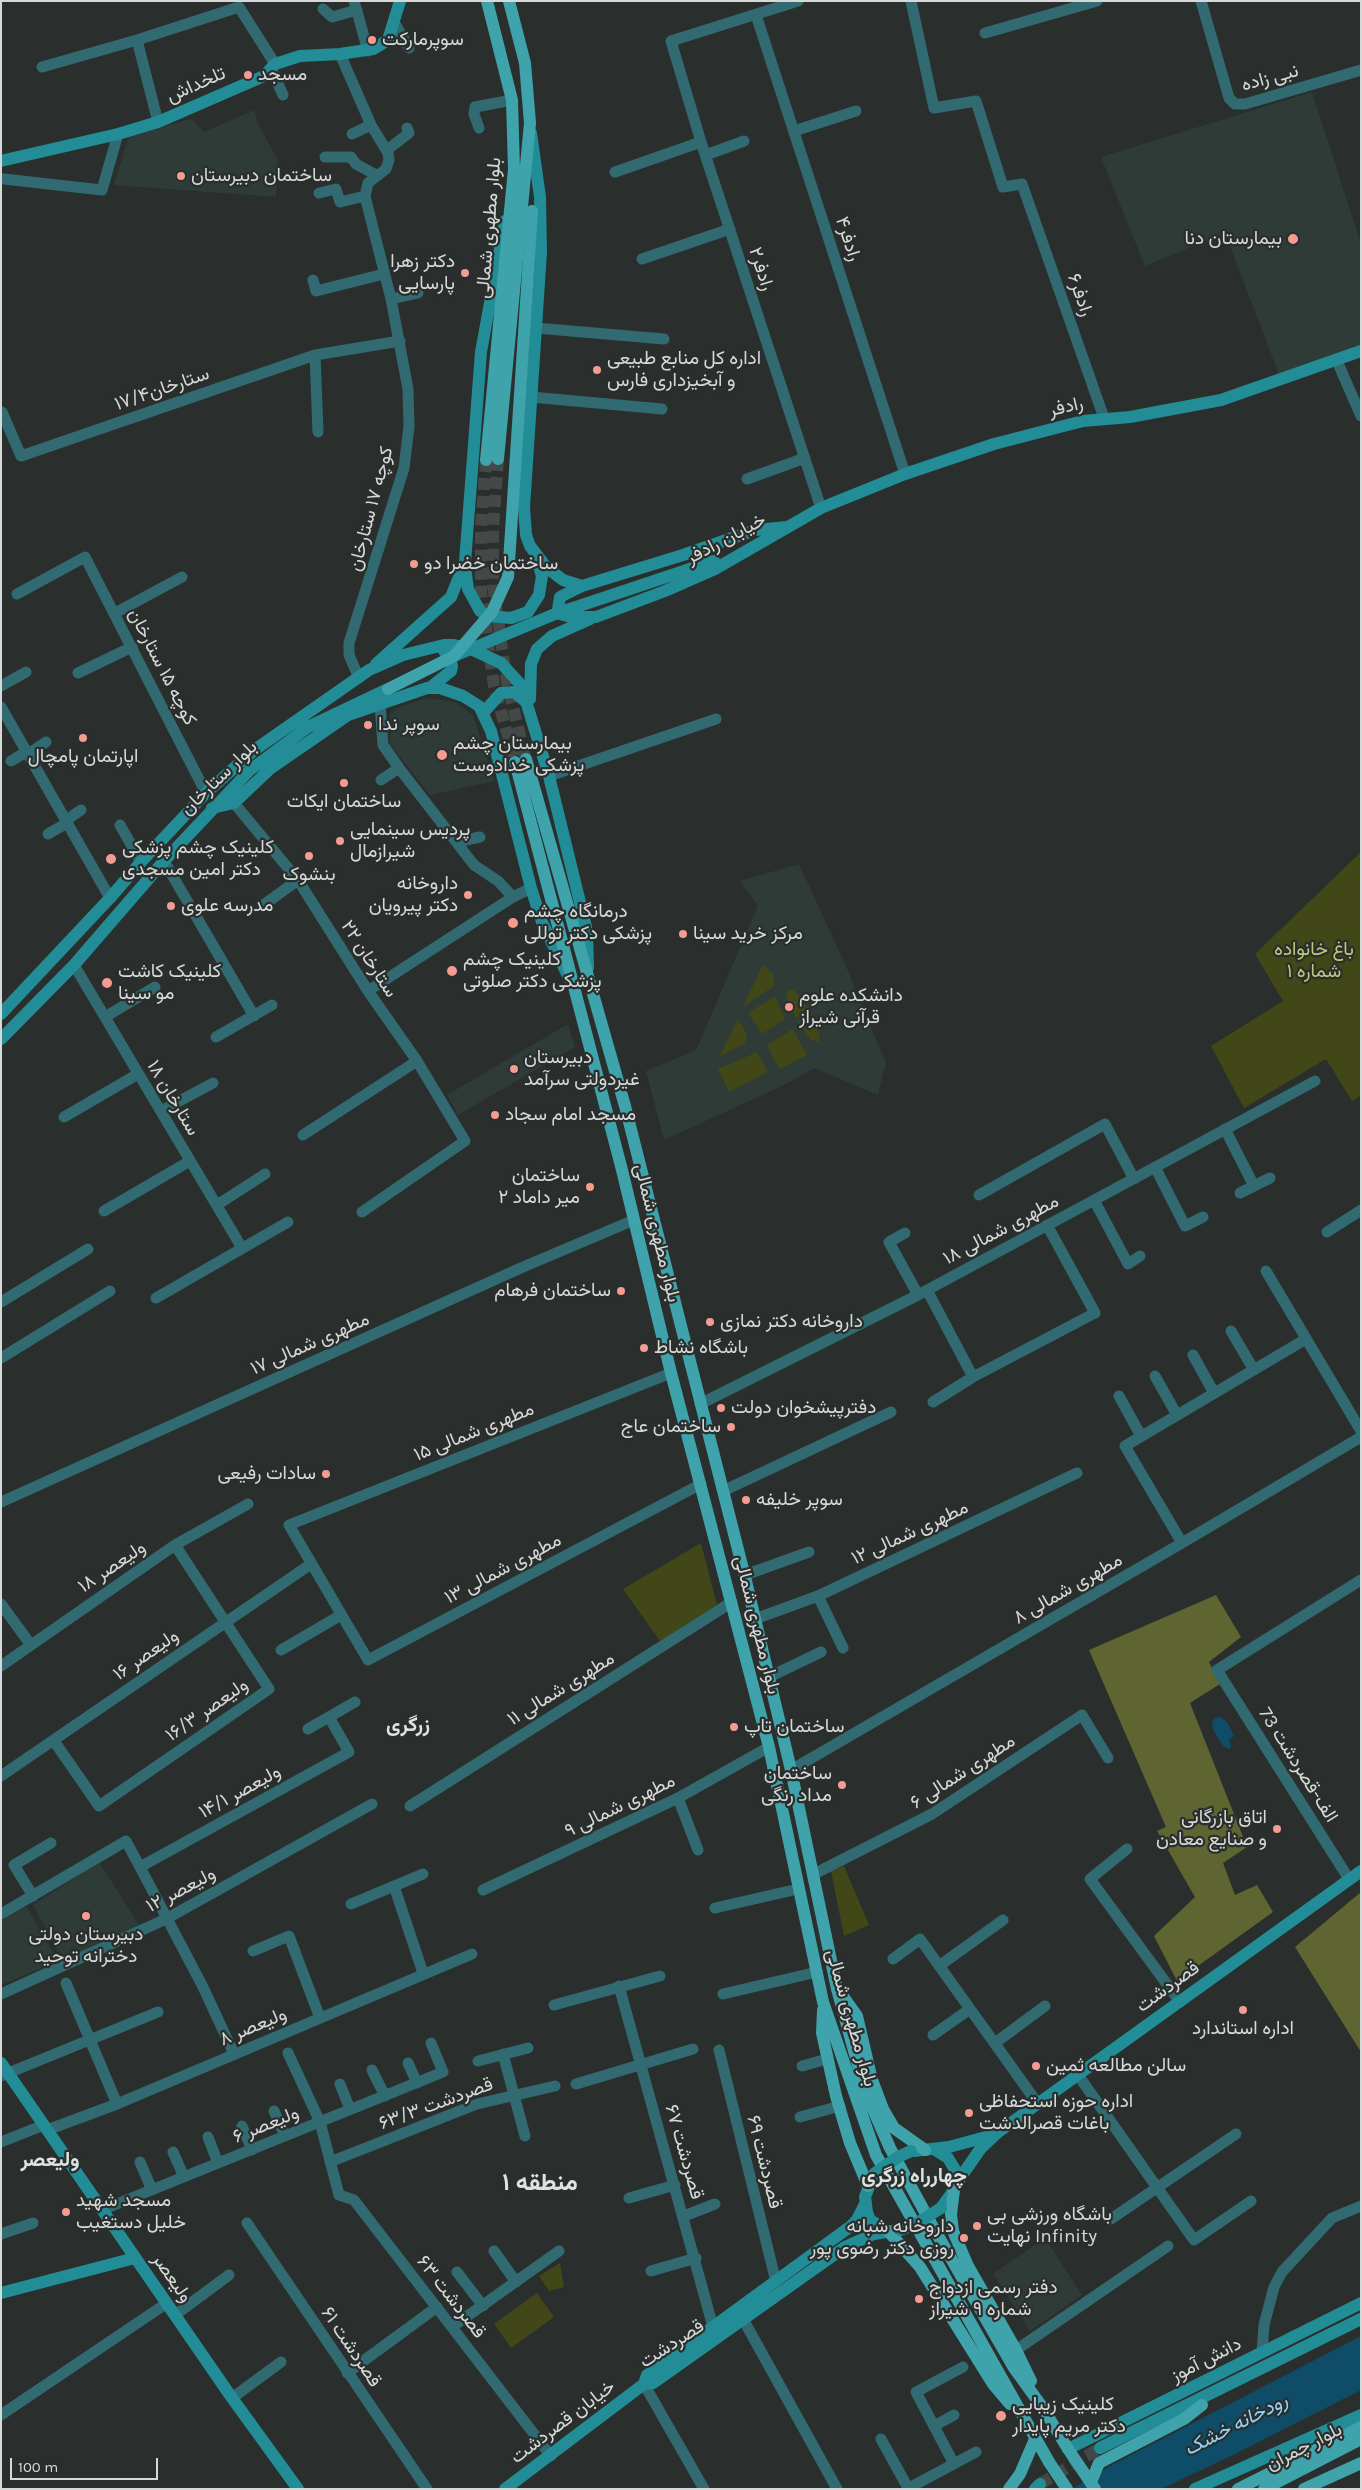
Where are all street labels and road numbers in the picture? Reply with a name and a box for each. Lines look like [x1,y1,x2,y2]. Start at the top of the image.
street label: نبی زاده [1239,59,1301,97]
street label: تلخداش [163,62,229,108]
street label: بلوار مطهرى شمالى [471,156,507,300]
street label: رادفر۴ [830,214,866,264]
street label: رادفر۲ [743,244,779,294]
street label: رادفر۶ [1062,270,1098,320]
street label: ستارخان۱۷/۴ [112,362,212,416]
street label: رادفر [1047,392,1085,422]
street label: کوچه ۱۷ ستارخان [343,444,399,574]
street label: خیابان رادفر [682,508,770,570]
street label: کوچه ۱۵ ستارخان [123,605,201,729]
street label: بلوار ستارخان [176,736,262,820]
street label: ۲۲ ستارخان [336,916,402,1002]
street label: ۱۸ ستارخان [142,1056,204,1140]
street label: بلوار مطهرى شمالى [629,1161,685,1305]
street label: ۱۸ مطهری شمالی [939,1190,1063,1270]
street label: ۱۷ مطهری شمالی [247,1308,373,1380]
street label: ۱۵ مطهری شمالی [411,1398,537,1466]
street label: ۱۲ مطهری شمالی [848,1496,972,1570]
street label: ۱۳ مطهری شمالی [441,1529,565,1609]
street label: ۱۸ ولیعصر [74,1536,150,1598]
street label: ۸ مطهری شمالی [1009,1549,1127,1629]
street label: بلوار مطهرى شمالى [729,1553,785,1697]
street label: ۱۶ ولیعصر [109,1624,183,1686]
street label: ۱۱ مطهری شمالی [503,1647,619,1731]
street label: ۱۶/۳ ولیعصر [161,1673,253,1747]
street label: 73 الف-قصردشت [1254,1703,1342,1827]
street label: ۶ مطهری شمالی [906,1730,1020,1814]
street label: ۱۴/۱ ولیعصر [195,1760,285,1824]
street label: ۹ مطهری شمالی [561,1769,679,1843]
street label: ۱۲ ولیعصر [142,1862,220,1918]
street label: بلوار مطهرى شمالى [820,1947,882,2089]
street label: قصردشت [1132,1956,1204,2018]
street label: ۸ ولیعصر [216,2003,290,2051]
street label: ۶۳/۳ قصردشت [376,2073,496,2135]
street label: ۶ ولیعصر [230,2101,302,2149]
street label: ۶۷ قصردشت [660,2102,708,2202]
street label: ۶۹ قصردشت [741,2113,787,2211]
street label: ولیعصر [147,2249,197,2307]
street label: ۶۳ قصردشت [412,2251,490,2343]
street label: ۶۱ قصردشت [316,2303,386,2391]
street label: قصردشت [635,2315,709,2373]
street label: دانش آموز [1167,2332,1245,2388]
street label: خیابان قصردشت [506,2375,620,2469]
street label: بلوار چمران [1262,2418,1346,2476]

